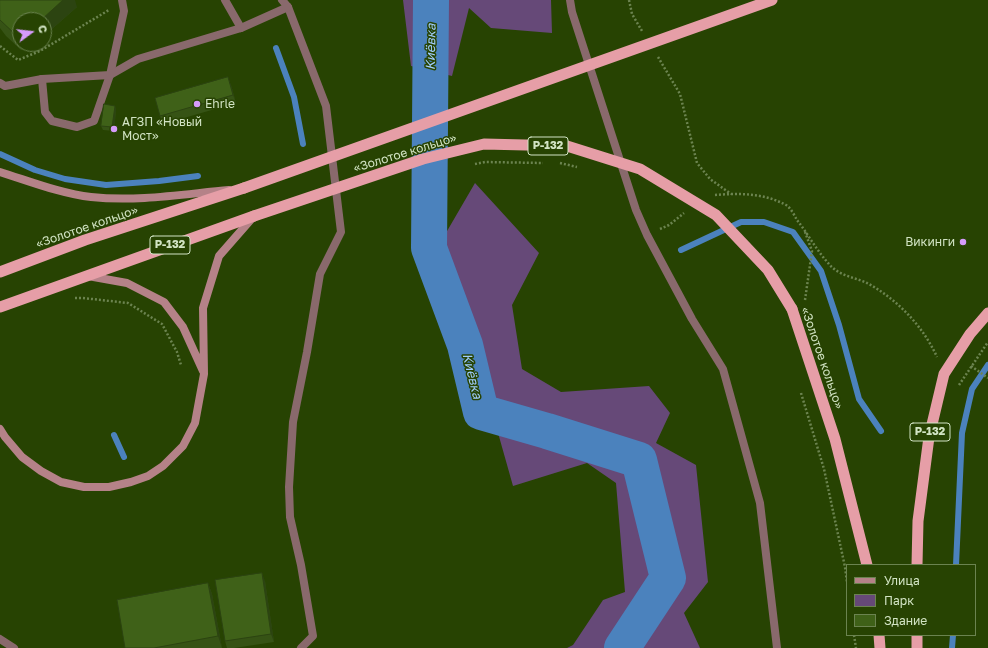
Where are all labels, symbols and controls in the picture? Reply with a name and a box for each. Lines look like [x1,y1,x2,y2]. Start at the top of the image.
north arrow [12,12,52,52]
text: С [36,24,50,34]
water label: Киёвка [423,24,439,70]
place label: Ehrle [205,97,235,111]
marker: Ehrle [192,99,202,109]
place label: АГЗП «Новый Мост» [122,115,202,143]
marker: АГЗП «Новый Мост» [109,124,119,134]
street label: «Золотое кольцо» [352,131,458,175]
road number: Р-132 [528,137,568,155]
street label: «Золотое кольцо» [34,203,140,251]
place label: Викинги [905,235,955,249]
road number: Р-132 [150,236,190,254]
marker: Викинги [958,237,968,247]
street label: «Золотое кольцо» [798,305,846,411]
water label: Киёвка [459,352,485,400]
road number: Р-132 [910,423,950,441]
legend [846,564,976,636]
text: Улица [884,573,920,588]
text: Парк [884,593,914,608]
text: Здание [884,613,927,628]

